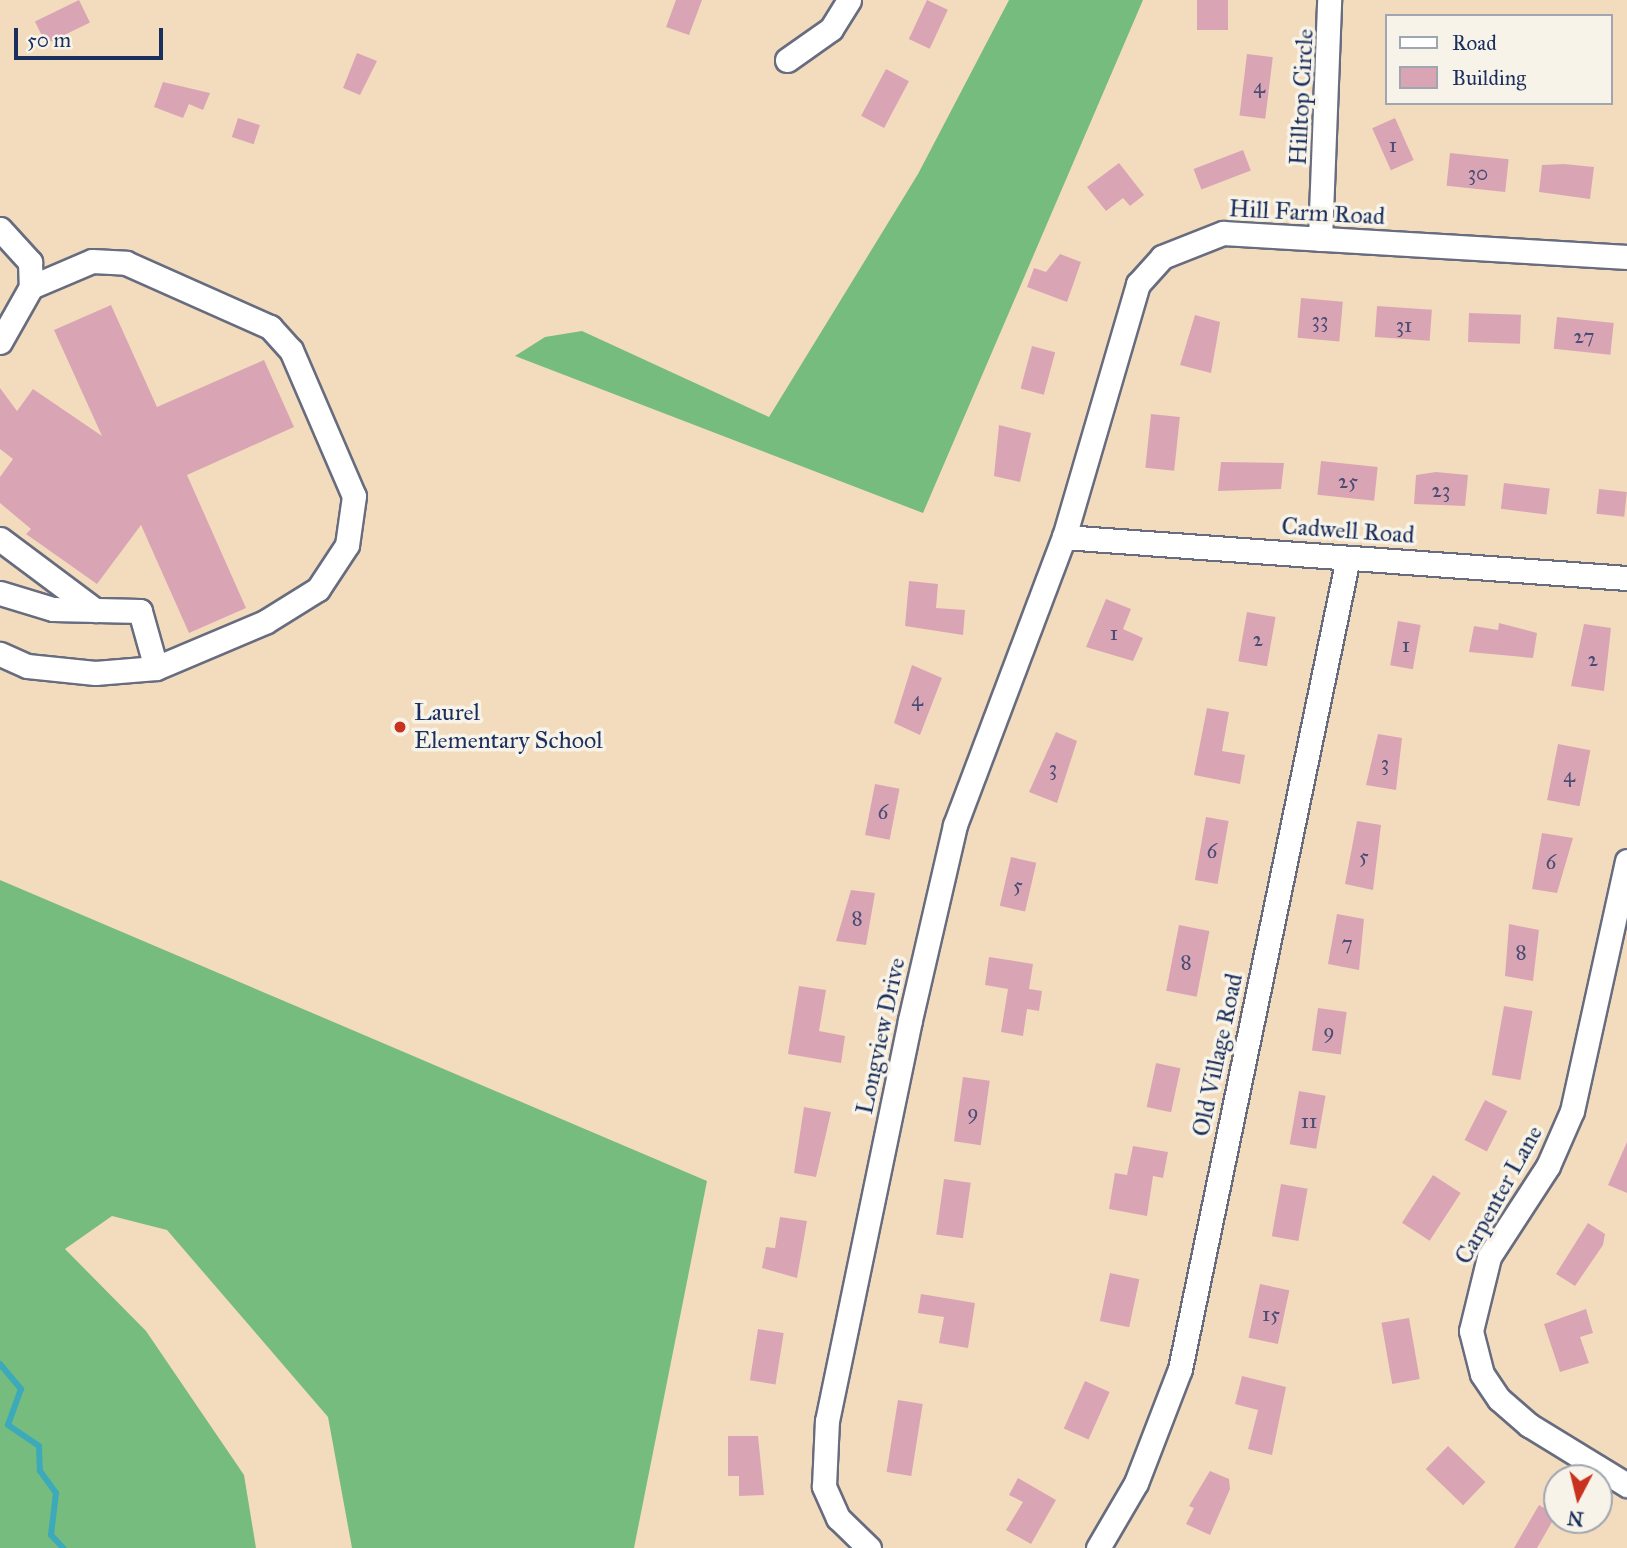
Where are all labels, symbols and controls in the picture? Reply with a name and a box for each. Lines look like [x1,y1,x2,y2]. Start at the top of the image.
scale bar [18,14,166,58]
legend [1386,14,1613,105]
text: 50 m [27,27,71,53]
street label: Hilltop Circle [1284,28,1320,166]
text: Road [1452,30,1497,56]
text: Building [1452,65,1526,91]
house number: 4 [1253,73,1265,99]
house number: 1 [1389,132,1397,158]
house number: 30 [1468,160,1488,186]
street label: Hill Farm Road [1228,195,1386,231]
house number: 33 [1312,307,1328,333]
house number: 31 [1396,312,1412,338]
house number: 27 [1574,323,1594,349]
house number: 25 [1338,468,1358,494]
house number: 23 [1432,477,1450,503]
street label: Cadwell Road [1281,512,1415,550]
house number: 1 [1110,620,1118,646]
house number: 2 [1253,626,1263,652]
house number: 1 [1402,632,1410,658]
house number: 2 [1588,646,1598,672]
house number: 4 [911,686,923,712]
place label: Laurel Elementary School [414,699,603,755]
marker: Laurel Elementary School [392,719,408,735]
house number: 3 [1381,750,1389,776]
house number: 3 [1049,755,1057,781]
house number: 4 [1563,762,1575,788]
house number: 6 [878,799,888,825]
house number: 6 [1207,838,1217,864]
house number: 5 [1359,843,1369,869]
house number: 6 [1546,849,1556,875]
house number: 5 [1013,872,1023,898]
house number: 8 [851,905,863,931]
house number: 7 [1341,930,1353,956]
house number: 8 [1515,939,1527,965]
house number: 8 [1180,949,1192,975]
street label: Longview Drive [850,955,912,1117]
street label: Old Village Road [1187,971,1249,1139]
house number: 9 [1323,1018,1335,1044]
house number: 9 [967,1099,979,1125]
house number: 11 [1301,1108,1317,1134]
street label: Carpenter Lane [1449,1121,1549,1269]
house number: 15 [1262,1301,1280,1327]
north arrow [1543,1464,1613,1534]
text: N [1566,1506,1585,1531]

